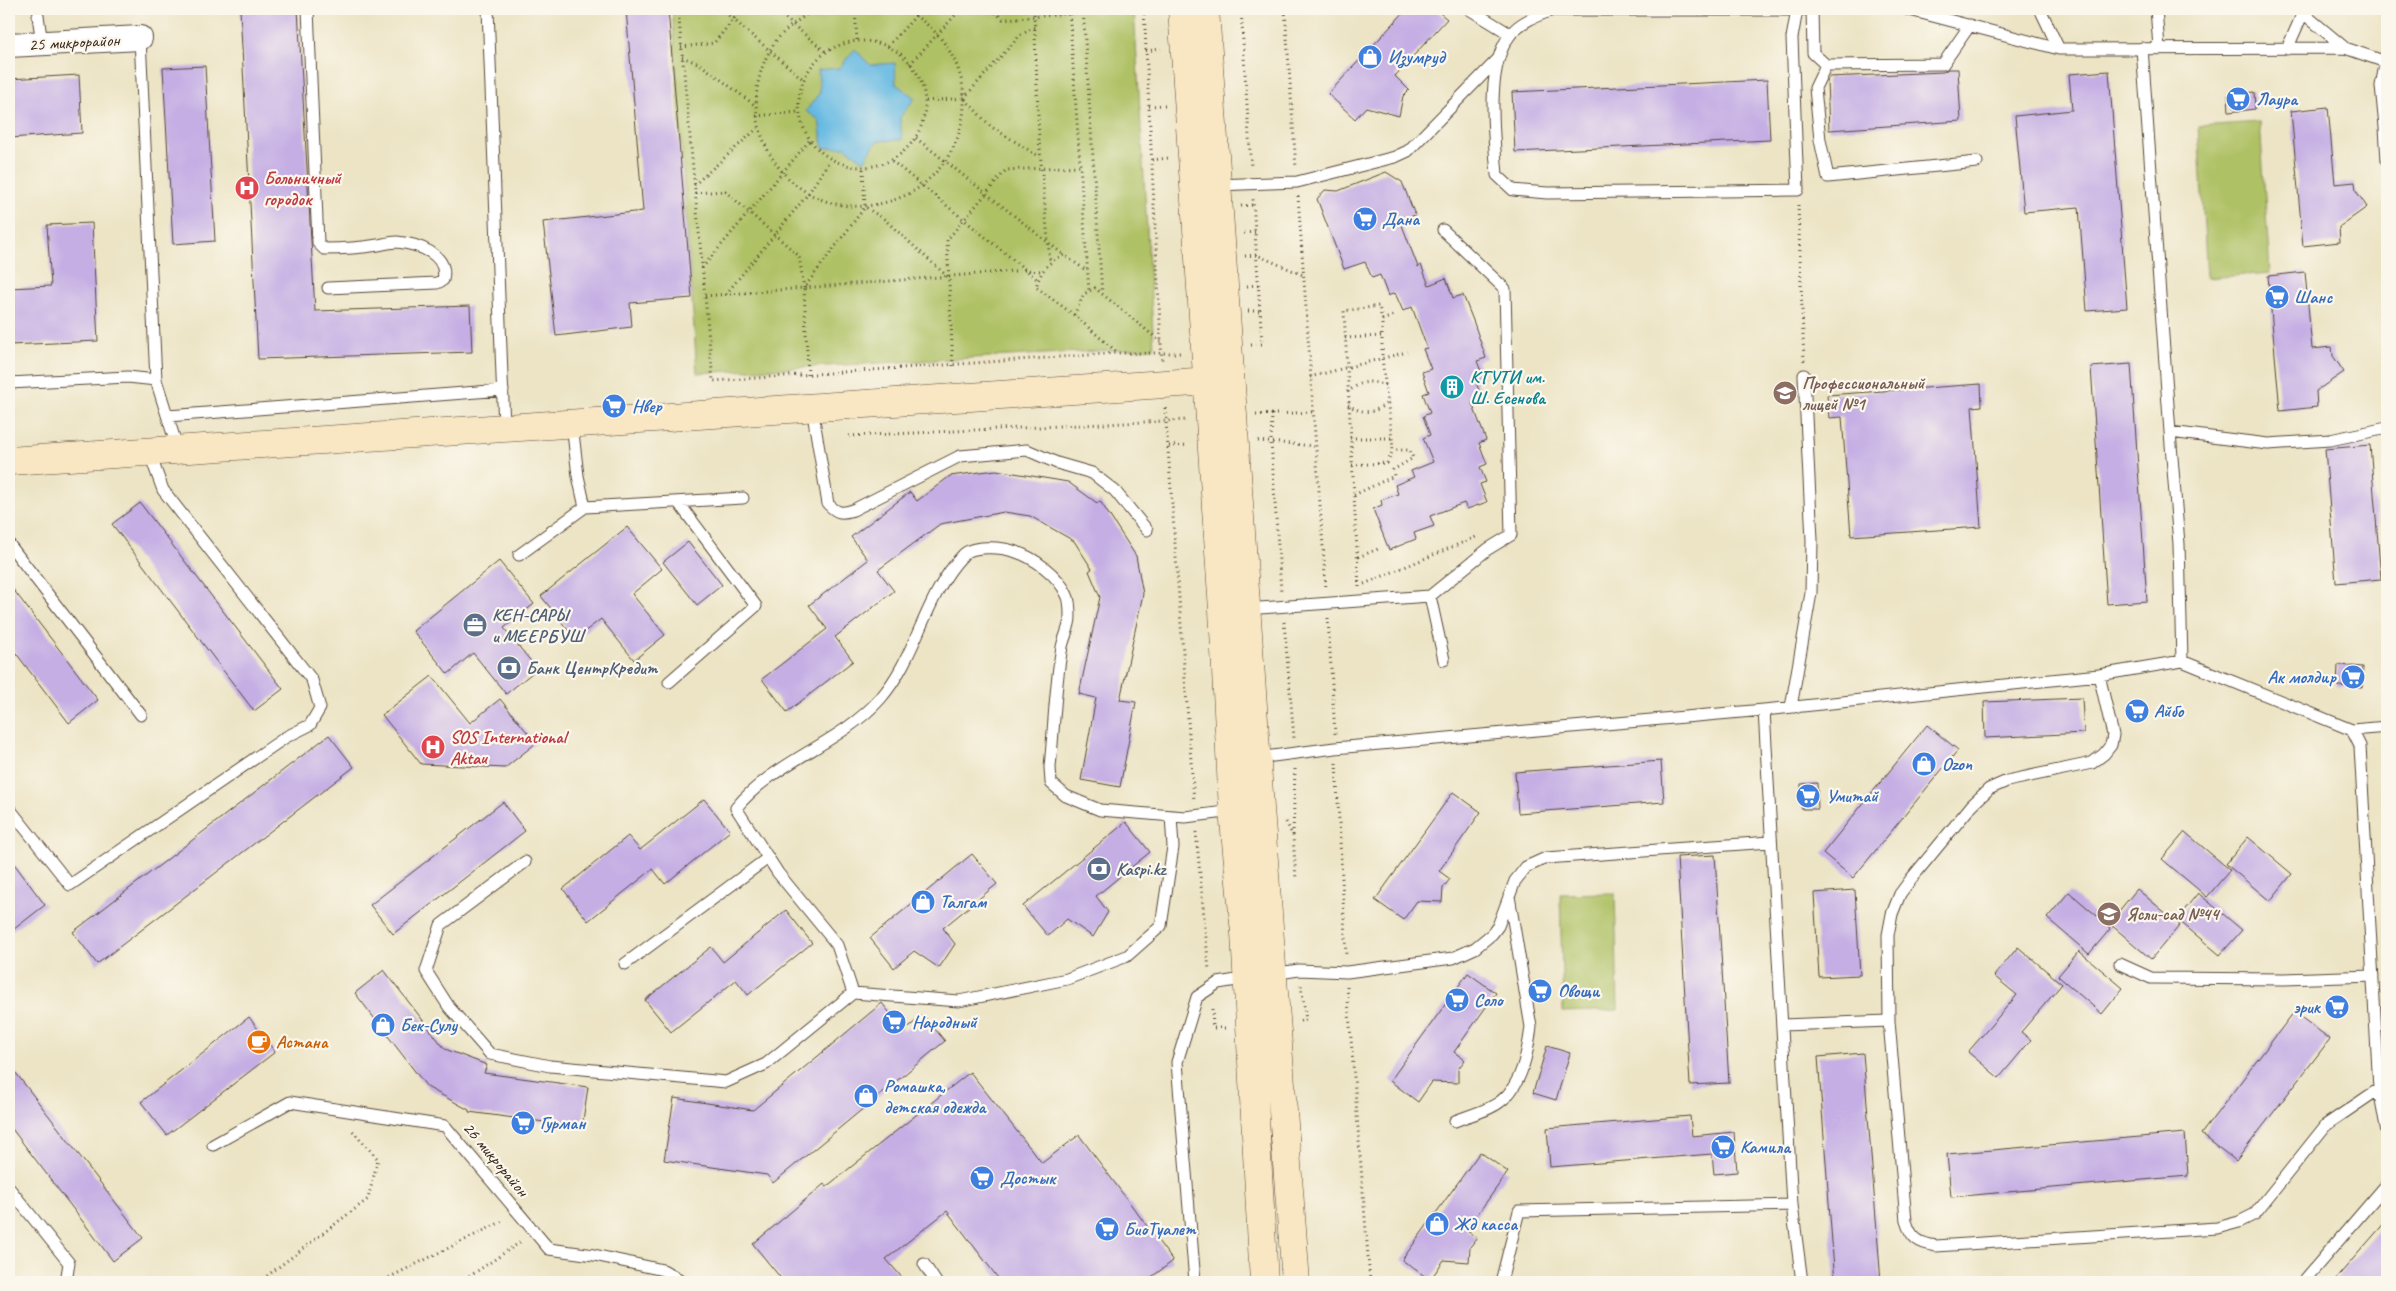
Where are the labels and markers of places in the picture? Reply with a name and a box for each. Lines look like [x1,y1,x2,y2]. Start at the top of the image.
shop icon: Изумруд [1357,44,1383,70]
place label: Изумруд [1388,46,1447,69]
supermarket icon: Лаура [2225,86,2251,112]
place label: Лаура [2256,88,2299,110]
place label: Больничный городок [264,167,342,210]
hospital icon: Больничный городок [234,175,260,201]
supermarket icon: Дана [1352,206,1378,232]
place label: Дана [1382,208,1420,230]
supermarket icon: Шанс [2264,284,2290,310]
place label: Шанс [2294,286,2333,308]
place label: КГУТИ им. Ш. Есенова [1470,366,1547,409]
place label: Профессиональный лицей №1 [1802,372,1926,415]
building icon: КГУТИ им. Ш. Есенова [1439,374,1465,400]
school or university icon: Профессиональный лицей №1 [1772,380,1798,406]
supermarket icon: Нвер [601,393,627,419]
place label: Нвер [632,395,663,417]
place label: КЕН-САРЫ и МЕЕРБУШ [492,604,586,647]
office icon: КЕН-САРЫ и МЕЕРБУШ [462,612,488,638]
bank icon: Банк ЦентрКредит [496,655,522,681]
place label: Банк ЦентрКредит [526,657,659,679]
supermarket icon: Ак молдир [2340,664,2366,690]
place label: Ак молдир [2267,666,2337,688]
supermarket icon: Айбо [2124,698,2150,724]
place label: Айбо [2154,700,2185,722]
place label: SOS International Aktau [450,726,570,769]
hospital icon: SOS International Aktau [420,734,446,760]
shop icon: Ozon [1911,751,1937,777]
place label: Ozon [1942,753,1973,775]
supermarket icon: Умитай [1795,783,1821,809]
place label: Умитай [1826,785,1879,807]
bank icon: Kaspi.kz [1086,856,1112,882]
place label: Kaspi.kz [1116,858,1167,880]
shop icon: Талгам [910,889,936,915]
place label: Талгам [940,891,988,913]
school or university icon: Ясли-сад №44 [2096,901,2122,927]
place label: Ясли-сад №44 [2126,903,2220,925]
supermarket icon: Овощи [1527,978,1553,1004]
place label: Овощи [1558,980,1601,1002]
supermarket icon: Соло [1444,987,1470,1013]
place label: Соло [1474,989,1504,1011]
supermarket icon: эрик [2324,994,2350,1020]
place label: эрик [2294,996,2322,1018]
supermarket icon: Народный [881,1009,907,1035]
place label: Народный [912,1011,978,1033]
shop icon: Бек-Сулу [370,1012,396,1038]
place label: Бек-Сулу [400,1014,458,1036]
cafe icon: Астана [246,1029,272,1055]
place label: Астана [276,1031,329,1053]
place label: Ромашка, детская одежда [884,1075,988,1118]
shop icon: Ромашка, детская одежда [853,1083,879,1109]
supermarket icon: Гурман [510,1110,536,1136]
place label: Гурман [540,1112,587,1134]
supermarket icon: Камила [1710,1134,1736,1160]
place label: Камила [1740,1136,1792,1158]
supermarket icon: Достык [969,1165,995,1191]
place label: Достык [1000,1167,1057,1189]
shop icon: Жд касса [1424,1211,1450,1237]
place label: Жд касса [1454,1213,1518,1235]
supermarket icon: БиоТуалет [1094,1216,1120,1242]
place label: БиоТуалет [1124,1218,1197,1240]

